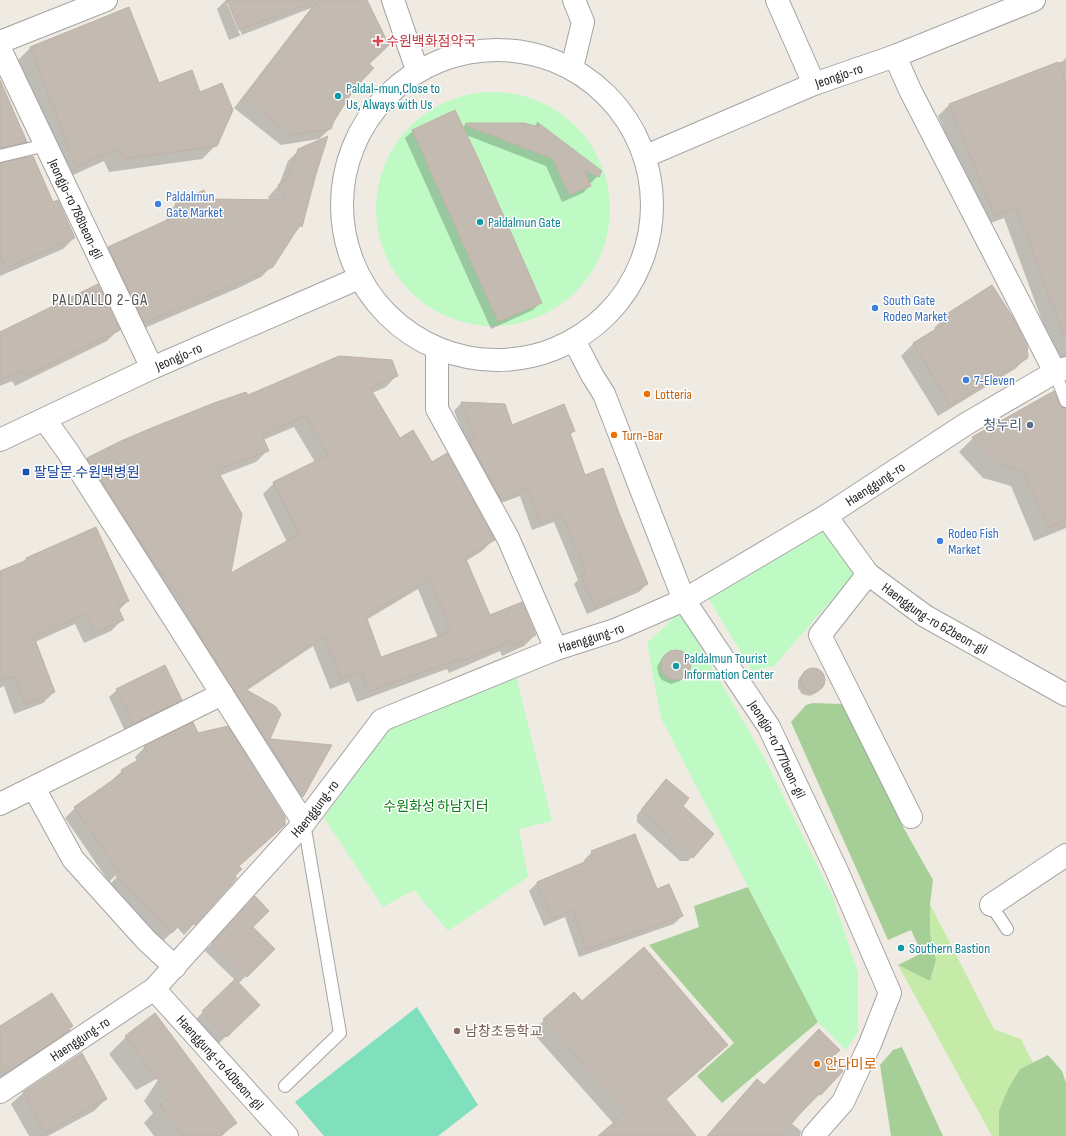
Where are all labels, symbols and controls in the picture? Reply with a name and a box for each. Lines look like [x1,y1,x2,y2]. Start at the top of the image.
place label: 수원백화점약국 [386,33,476,50]
marker: 수원백화점약국 [373,36,383,46]
street label: Jeongjo-ro [812,59,865,92]
place label: Paldal-mun,Close to Us, Always with Us [346,80,440,113]
marker: Paldal-mun,Close to Us, Always with Us [333,91,343,101]
street label: Jeongjo-ro 788beon-gil [45,155,107,262]
place label: Paldalmun Gate Market [166,188,223,221]
marker: Paldalmun Gate Market [153,199,163,209]
place label: Paldalmun Gate [488,214,561,231]
marker: Paldalmun Gate [475,217,485,227]
district label: PALDALLO 2-GA [52,291,148,310]
place label: South Gate Rodeo Market [883,292,947,325]
marker: South Gate Rodeo Market [870,303,880,313]
street label: Jeongjo-ro [151,339,205,375]
place label: 7-Eleven [974,372,1015,389]
marker: 7-Eleven [961,375,971,385]
place label: Lotteria [655,386,692,403]
marker: Lotteria [642,389,652,399]
place label: 청누리 [983,417,1022,434]
marker: 청누리 [1025,420,1035,430]
place label: Turn-Bar [622,427,663,444]
marker: Turn-Bar [609,430,619,440]
street label: Haenggung-ro [842,458,908,510]
place label: 팔달문.수원백병원 [34,464,140,481]
marker: 팔달문.수원백병원 [21,467,31,477]
place label: Rodeo Fish Market [948,525,999,558]
marker: Rodeo Fish Market [935,536,945,546]
street label: Haenggung-ro 62beon-gil [879,579,991,658]
street label: Haenggung-ro [556,619,627,656]
place label: Paldalmun Tourist Information Center [684,650,774,683]
marker: Paldalmun Tourist Information Center [671,661,681,671]
street label: Jeongjo-ro 777beon-gil [744,696,810,801]
street label: Haenggung-ro [287,776,342,841]
park label: 수원화성 하남지터 [383,798,489,815]
place label: Southern Bastion [909,940,990,957]
marker: Southern Bastion [896,943,906,953]
street label: Haenggung-ro 40beon-gil [173,1012,268,1113]
street label: Haenggung-ro [47,1013,113,1065]
place label: 남창초등학교 [465,1023,542,1040]
marker: 남창초등학교 [452,1026,462,1036]
place label: 안다미로 [825,1056,877,1073]
marker: 안다미로 [812,1059,822,1069]

